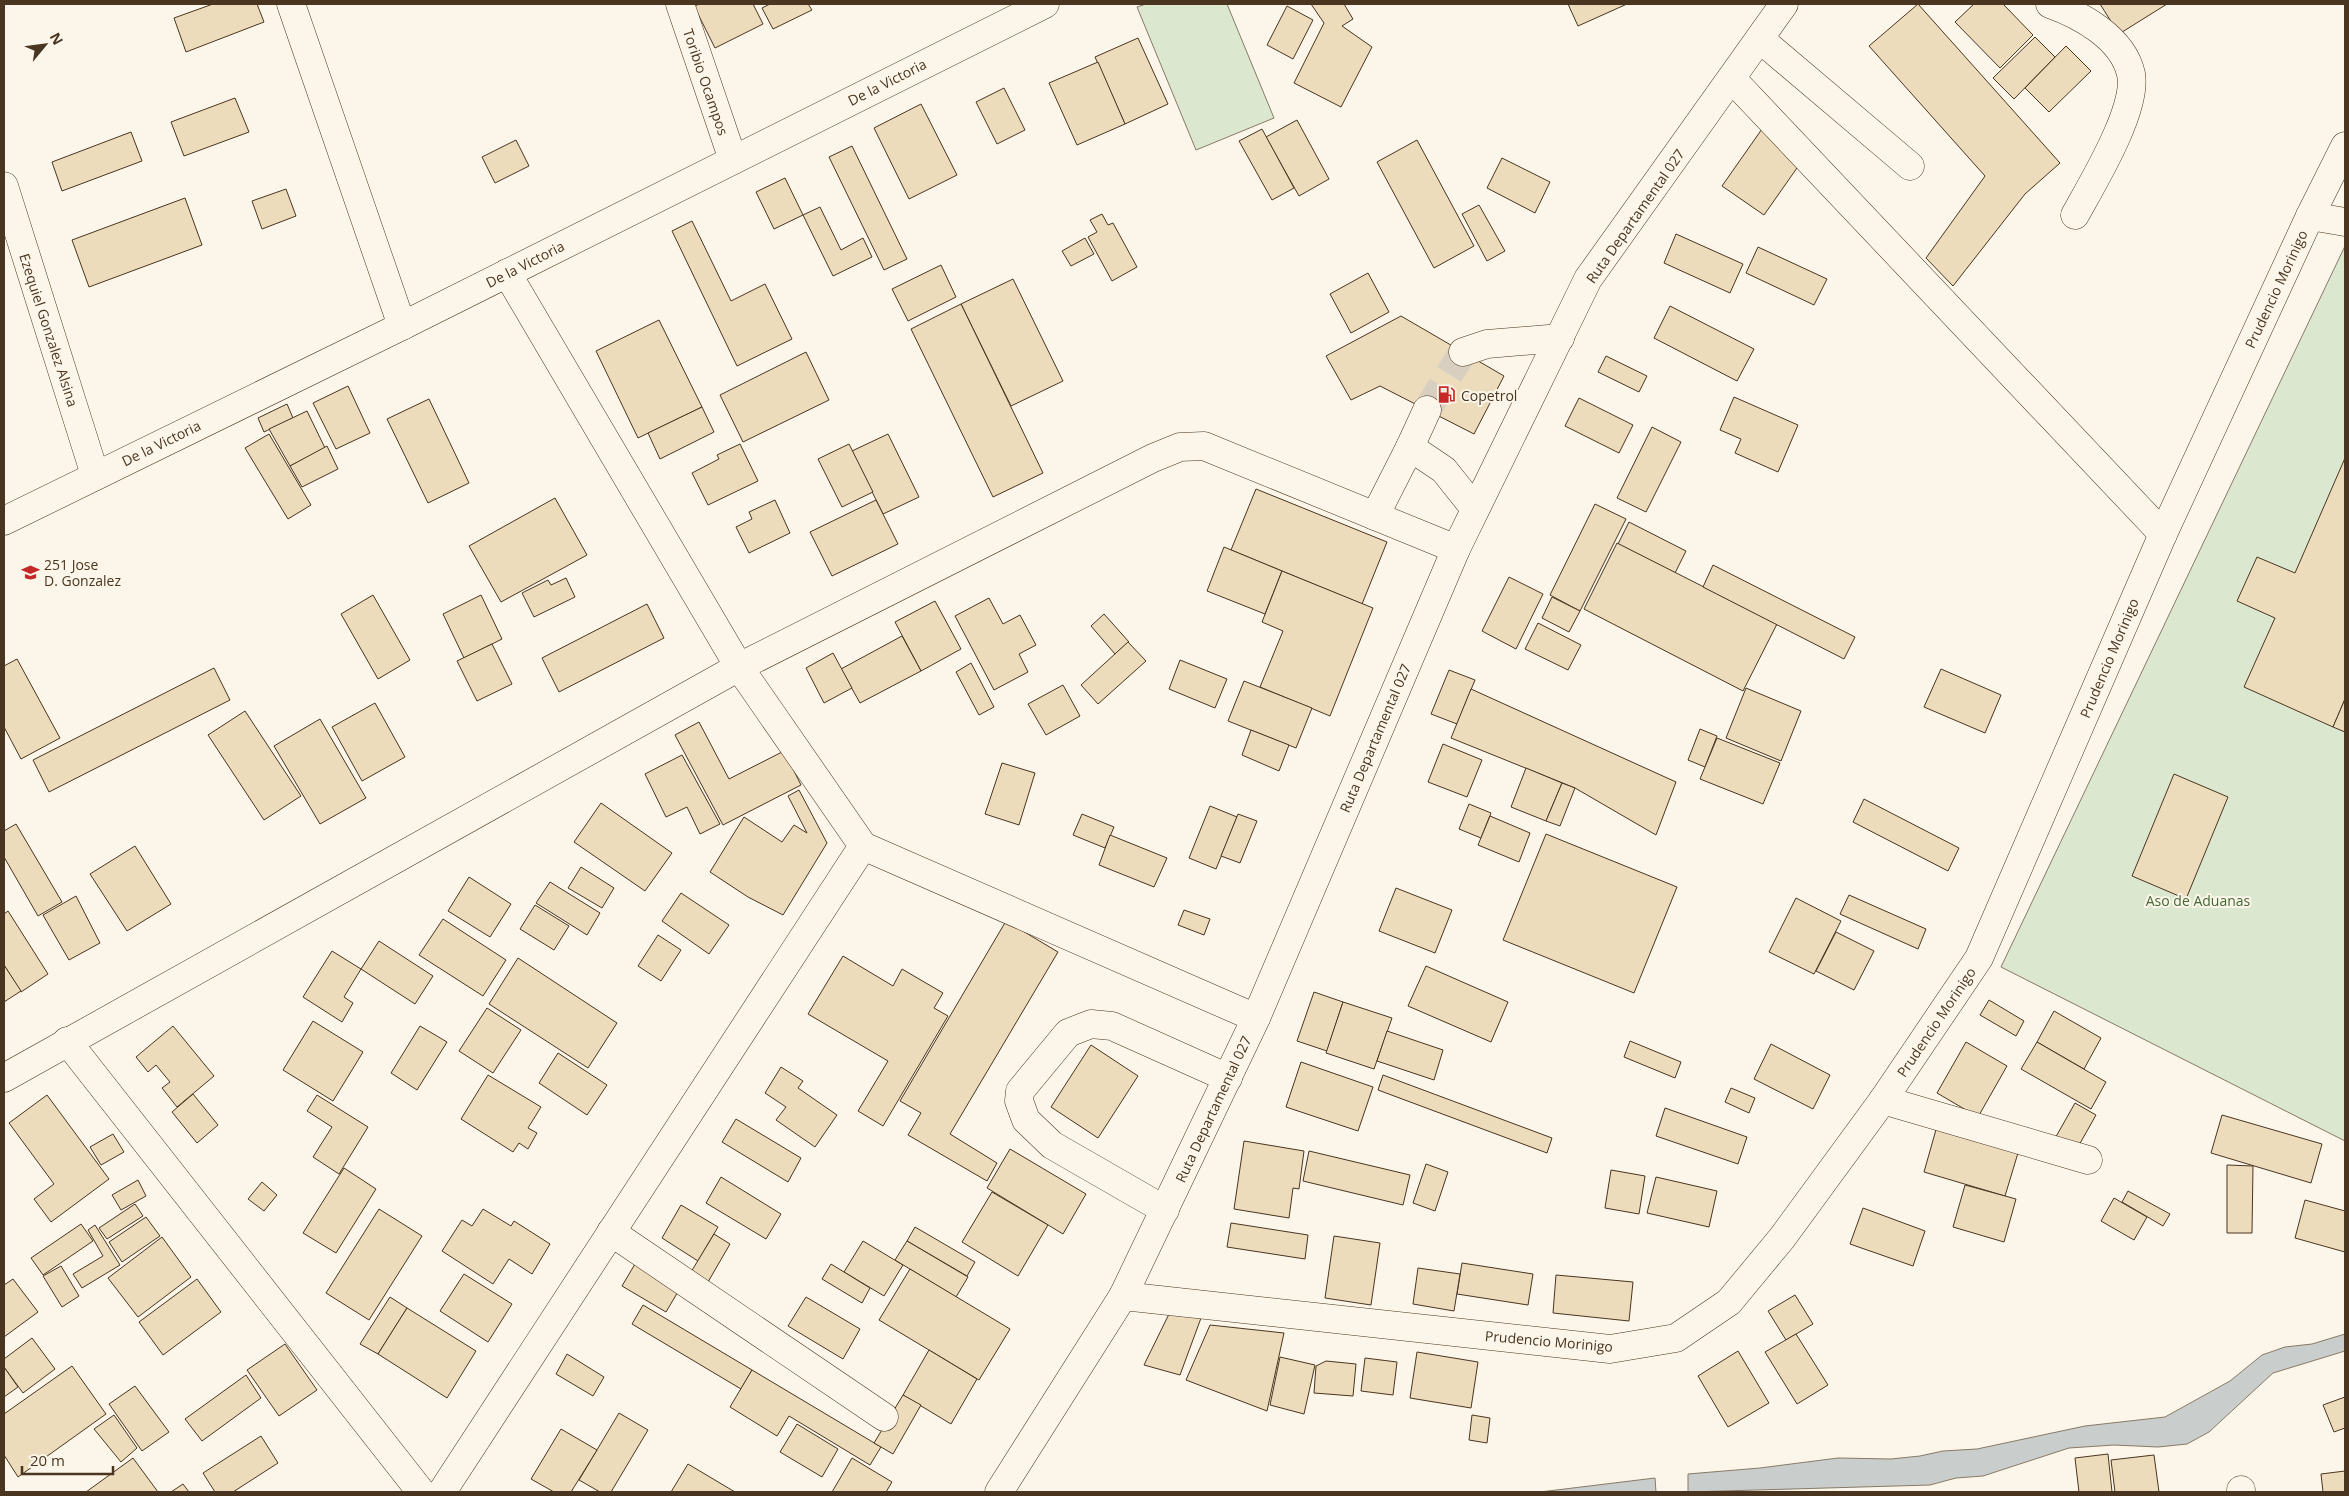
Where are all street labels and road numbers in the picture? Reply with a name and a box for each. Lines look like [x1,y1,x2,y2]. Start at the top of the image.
street label: Toribio Ocampos [679,26,733,138]
street label: De la Victoria [845,54,929,110]
street label: Ruta Departamental 027 [1581,145,1689,287]
street label: Prudencio Morinigo [2240,227,2312,351]
street label: De la Victoria [483,236,567,292]
street label: Ezequiel Gonzalez Alsina [15,251,83,409]
street label: De la Victoria [118,416,204,470]
street label: Prudencio Morinigo [2075,595,2143,721]
street label: Ruta Departamental 027 [1335,661,1415,815]
street label: Prudencio Morinigo [1892,963,1980,1081]
street label: Ruta Departamental 027 [1171,1033,1255,1185]
street label: Prudencio Morinigo [1484,1326,1614,1356]

